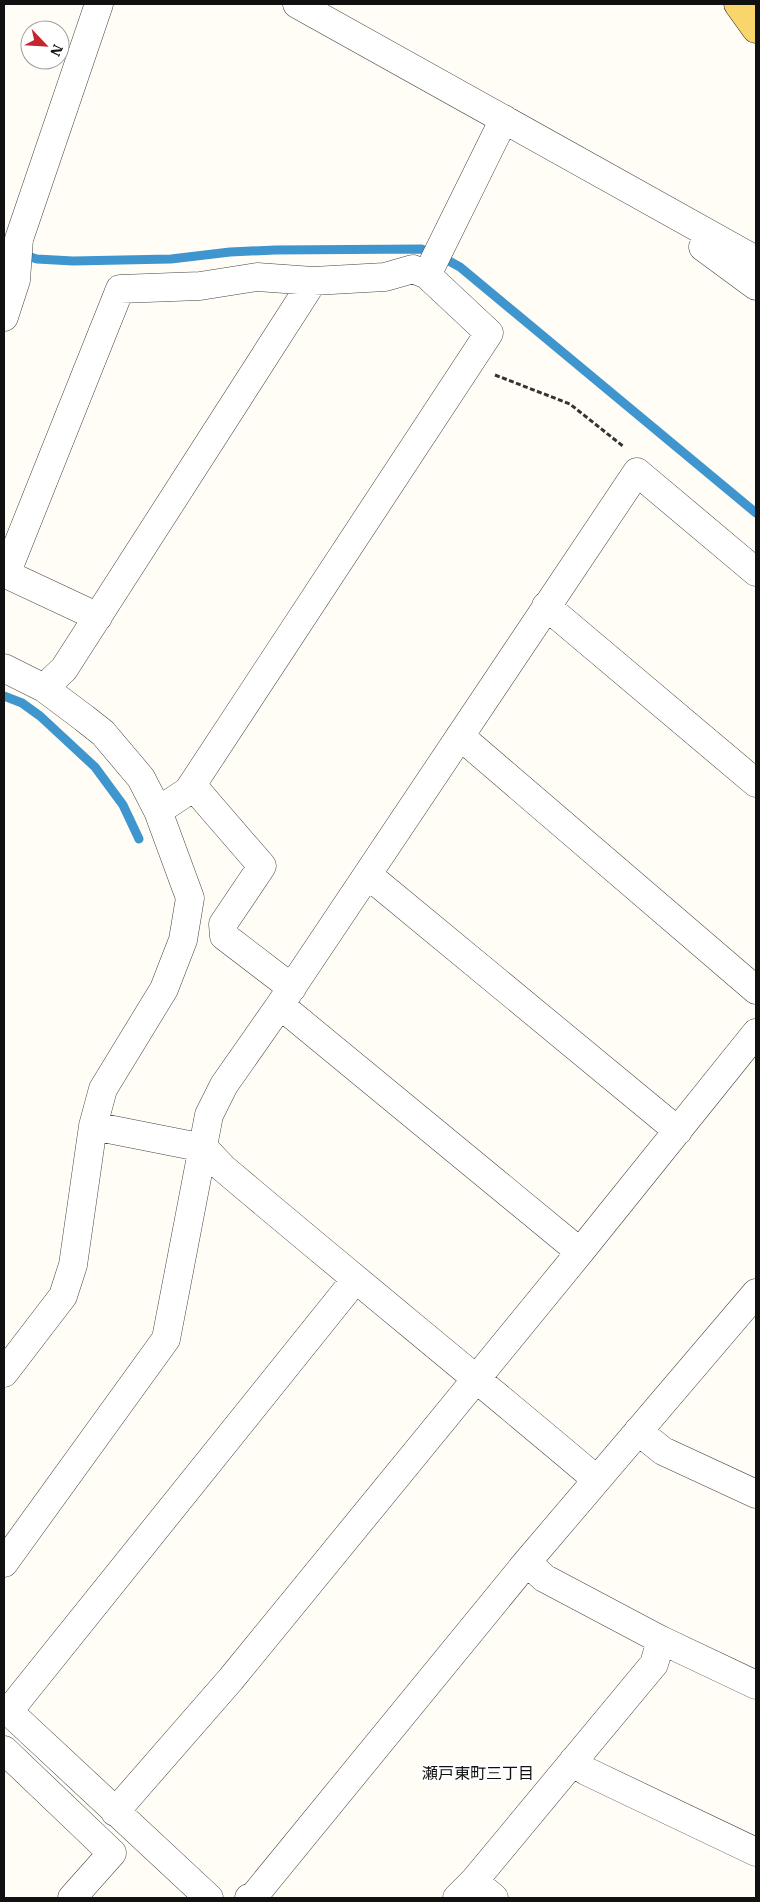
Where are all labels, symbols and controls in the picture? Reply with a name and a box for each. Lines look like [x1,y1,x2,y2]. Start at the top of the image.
north arrow [20,20,70,70]
text: N [46,42,67,59]
district label: 瀬戸東町三丁目 [422,1763,534,1783]

